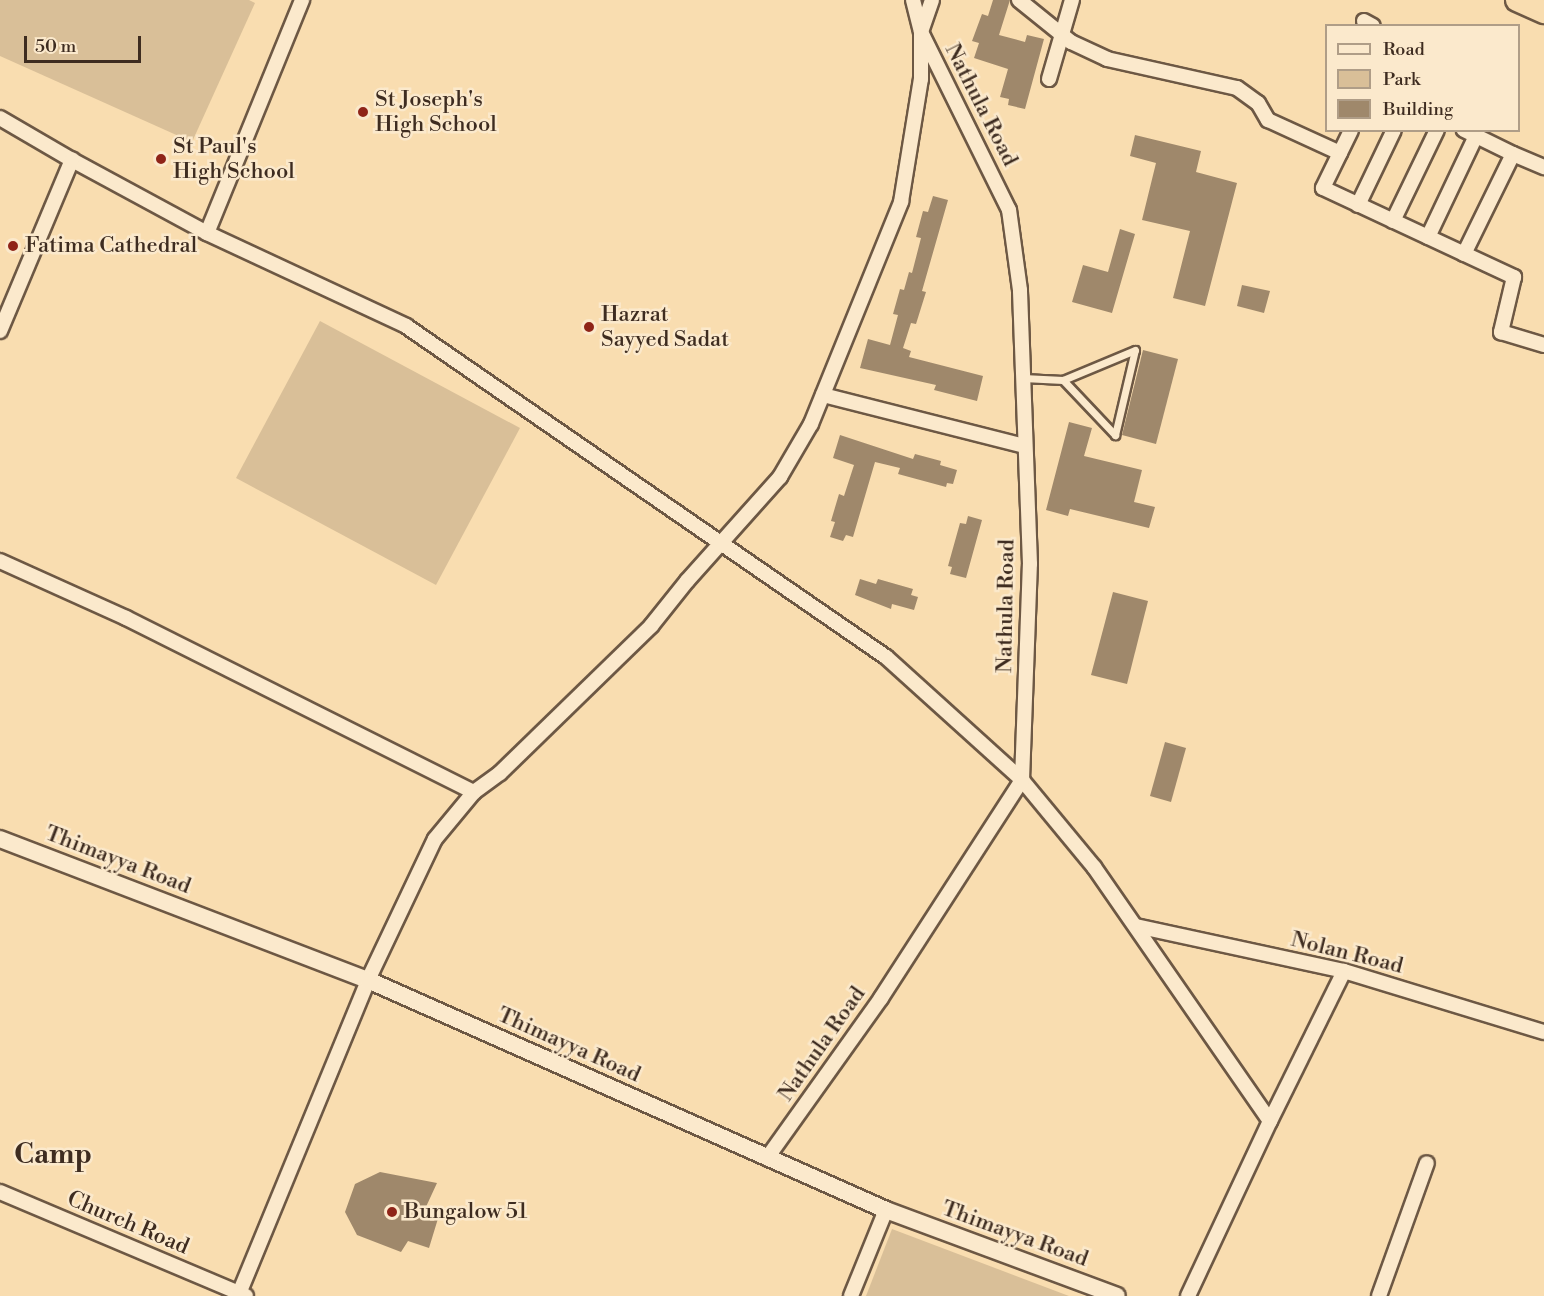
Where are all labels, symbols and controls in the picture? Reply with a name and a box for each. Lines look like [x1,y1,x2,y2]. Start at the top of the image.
scale bar [27,24,144,62]
legend [1325,24,1520,132]
text: 50 m [35,35,76,58]
text: Road [1383,38,1425,61]
street label: Nathula Road [939,39,1023,171]
text: Park [1383,68,1420,91]
place label: St Joseph's High School [375,86,497,138]
text: Building [1383,98,1453,121]
marker: St Joseph's High School [356,105,370,119]
place label: St Paul's High School [173,133,295,184]
marker: St Paul's High School [154,152,168,166]
place label: Fatima Cathedral [25,233,197,259]
marker: Fatima Cathedral [6,239,20,253]
place label: Hazrat Sayyed Sadat [601,301,729,352]
marker: Hazrat Sayyed Sadat [582,320,596,334]
street label: Nathula Road [992,539,1020,673]
street label: Thimayya Road [42,820,194,900]
street label: Nolan Road [1288,926,1406,980]
street label: Nathula Road [773,982,871,1106]
street label: Thimayya Road [493,1002,645,1088]
district label: Camp [14,1138,92,1172]
street label: Church Road [63,1186,193,1260]
street label: Thimayya Road [938,1195,1092,1273]
place label: Bungalow 51 [404,1199,527,1225]
marker: Bungalow 51 [385,1205,399,1219]

